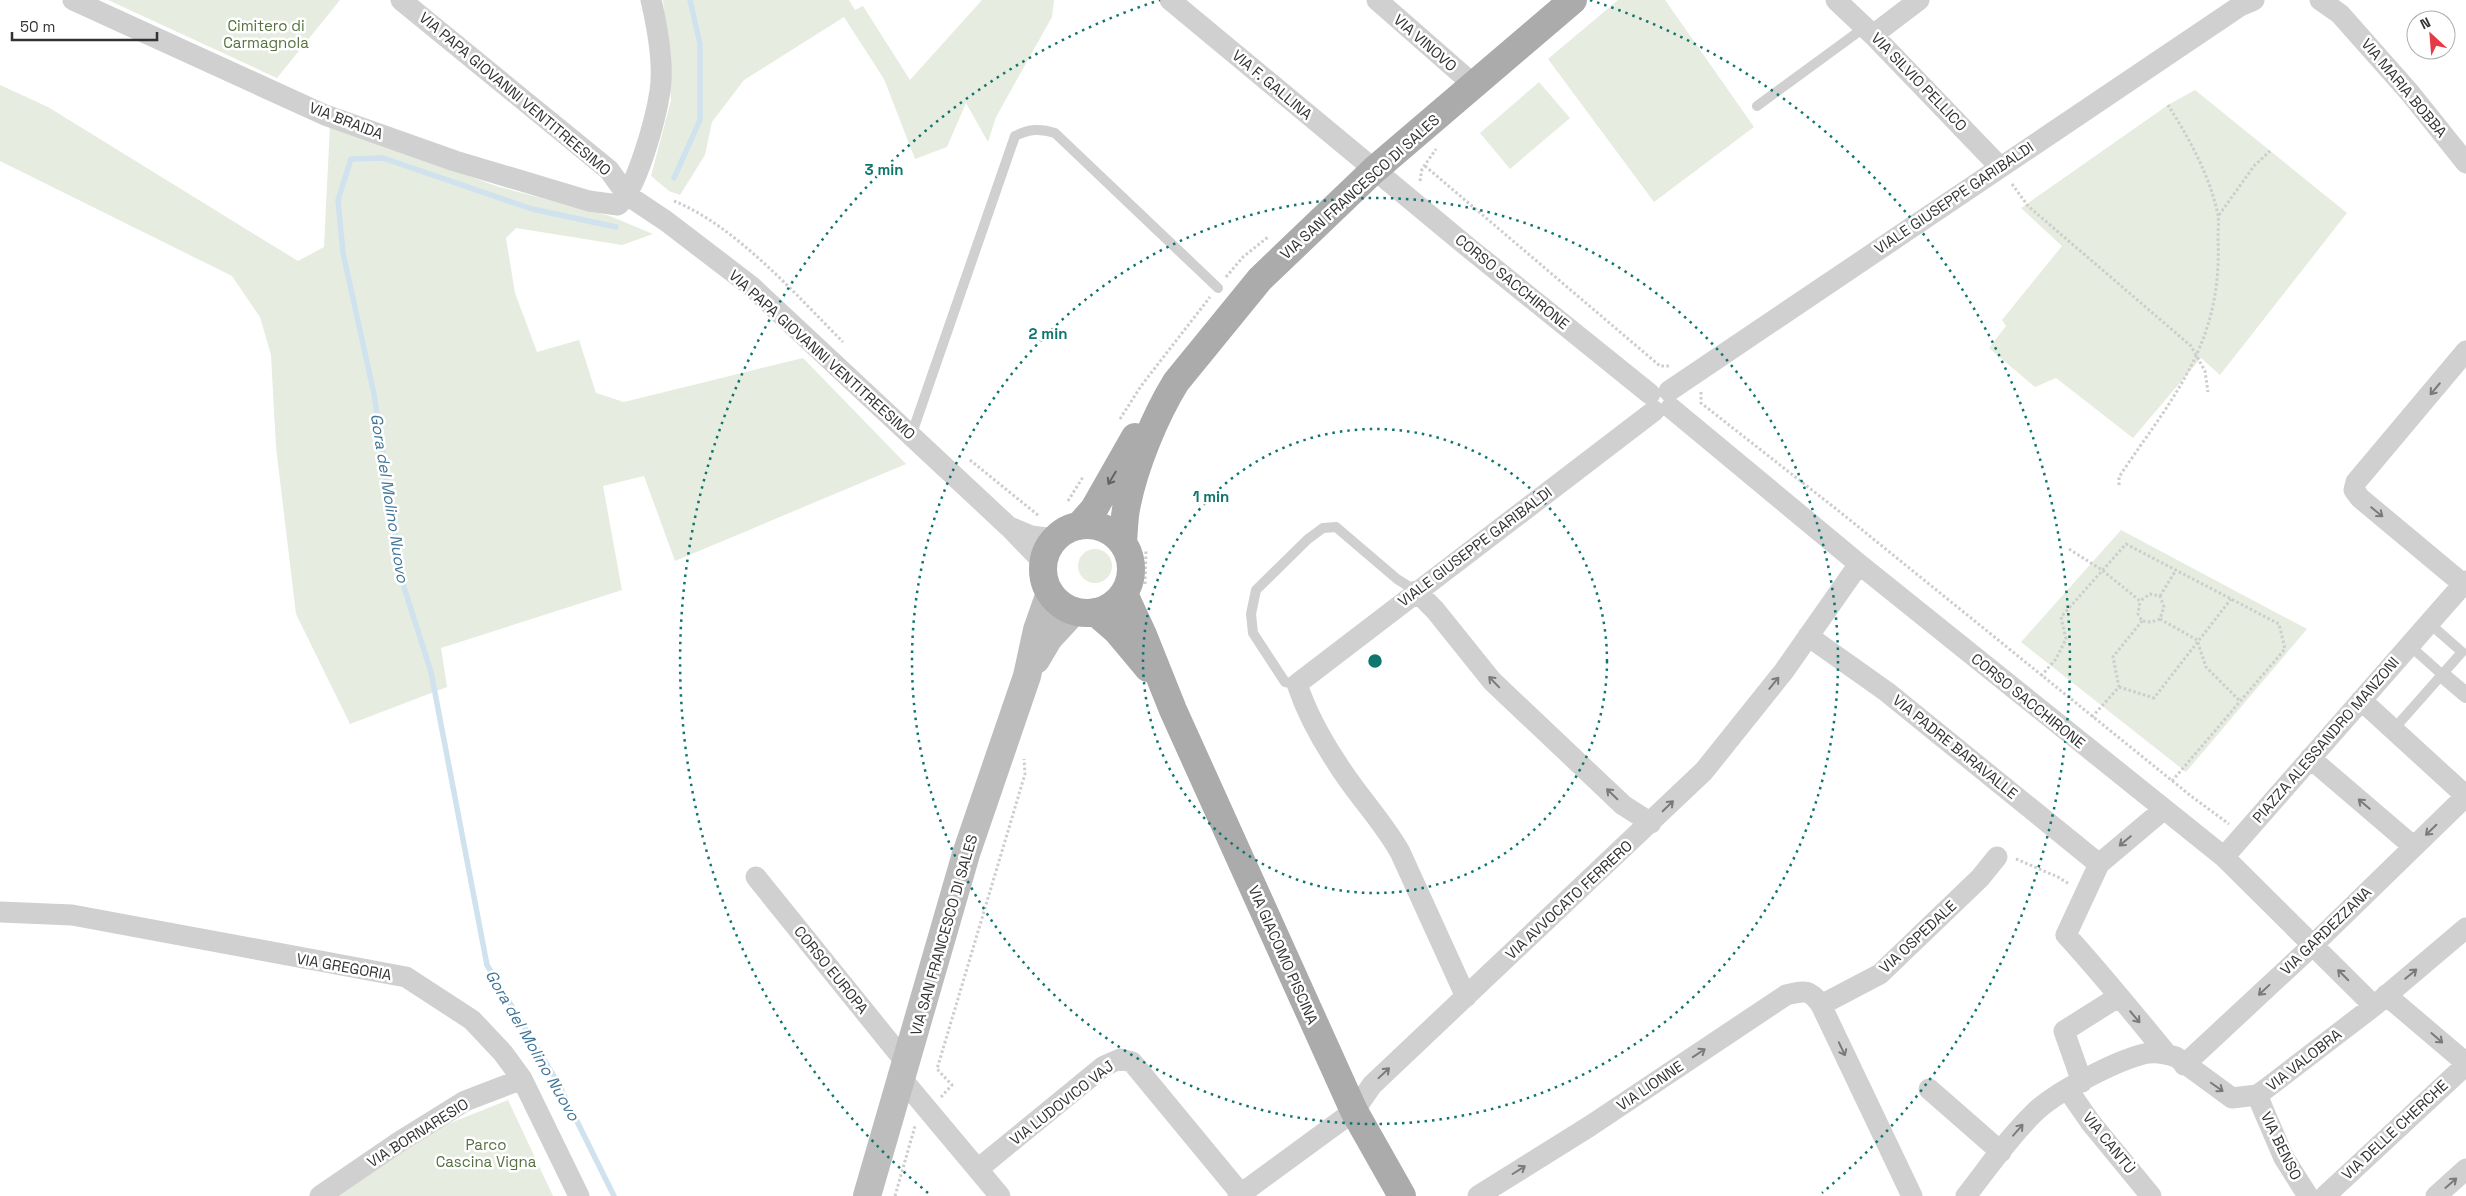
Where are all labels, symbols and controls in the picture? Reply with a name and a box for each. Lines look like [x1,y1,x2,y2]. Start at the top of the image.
street label: VIA PAPA GIOVANNI VENTITREESIMO [415,8,615,180]
scale bar [12,10,158,42]
street label: VIA VINOVO [1390,10,1461,75]
north arrow [2406,10,2456,60]
text: N [2417,13,2433,33]
park label: Cimitero di Carmagnola [223,16,309,52]
text: 50 m [20,17,55,36]
street label: VIA SILVIO PELLICO [1867,28,1971,135]
street label: VIA MARIA BOBBA [2357,34,2452,142]
street label: VIA F. GALLINA [1228,46,1317,124]
street label: VIA BRAIDA [306,98,386,144]
street label: VIA SAN FRANCESCO DI SALES [1276,110,1443,263]
street label: VIALE GIUSEPPE GARIBALDI [1870,137,2037,258]
text: 3 min [865,160,903,179]
street label: CORSO SACCHIRONE [1451,230,1573,333]
street label: VIA PAPA GIOVANNI VENTITREESIMO [725,266,920,444]
text: 2 min [1029,324,1067,343]
one-way arrow [2429,382,2440,395]
water label: Gora del Molino Nuovo [366,412,413,585]
one-way arrow [1107,471,1117,485]
street label: VIALE GIUSEPPE GARIBALDI [1394,482,1555,611]
text: 1 min [1193,487,1229,506]
one-way arrow [2370,507,2383,518]
street label: CORSO SACCHIRONE [1967,649,2089,752]
centre of rings [1366,652,1384,670]
street label: PIAZZA ALESSANDRO MANZONI [2248,653,2403,827]
one-way arrow [1488,676,1500,688]
one-way arrow [1769,677,1780,690]
street label: VIA PADRE BARAVALLE [1889,690,2022,803]
one-way arrow [1605,788,1618,800]
one-way arrow [2357,798,2370,809]
one-way arrow [1662,800,1674,812]
one-way arrow [2425,824,2437,836]
street label: VIA SAN FRANCESCO DI SALES [906,832,981,1038]
street label: VIA AVVOCATO FERRERO [1501,836,1636,963]
one-way arrow [2119,836,2132,847]
street label: VIA GIACOMO PISCINA [1244,882,1323,1028]
street label: VIA GARDEZZANA [2276,882,2376,979]
street label: VIA OSPEDALE [1875,896,1960,977]
street label: CORSO EUROPA [790,922,873,1018]
street label: VIA GREGORIA [295,949,394,984]
water label: Gora del Molino Nuovo [481,966,585,1125]
one-way arrow [2404,969,2417,980]
one-way arrow [2338,970,2350,982]
one-way arrow [2258,984,2271,996]
one-way arrow [2130,1010,2141,1023]
street label: VIA VALOBRA [2262,1024,2346,1095]
one-way arrow [2430,1032,2443,1044]
one-way arrow [1838,1041,1847,1056]
one-way arrow [1692,1048,1706,1058]
street label: VIA LUDOVICO VAJ [1006,1056,1118,1149]
street label: VIA LIONNE [1613,1056,1687,1115]
one-way arrow [1378,1067,1391,1079]
street label: VIA DELLE CHERCHE [2338,1075,2452,1184]
one-way arrow [2210,1082,2224,1092]
street label: VIA BORNARESIO [364,1094,472,1171]
street label: VIA CANTÙ [2079,1108,2140,1177]
street label: VIA BENSO [2257,1109,2306,1183]
one-way arrow [2012,1124,2024,1137]
park label: Parco Cascina Vigna [436,1135,537,1171]
one-way arrow [1512,1165,1526,1175]
one-way arrow [2444,1177,2457,1188]

